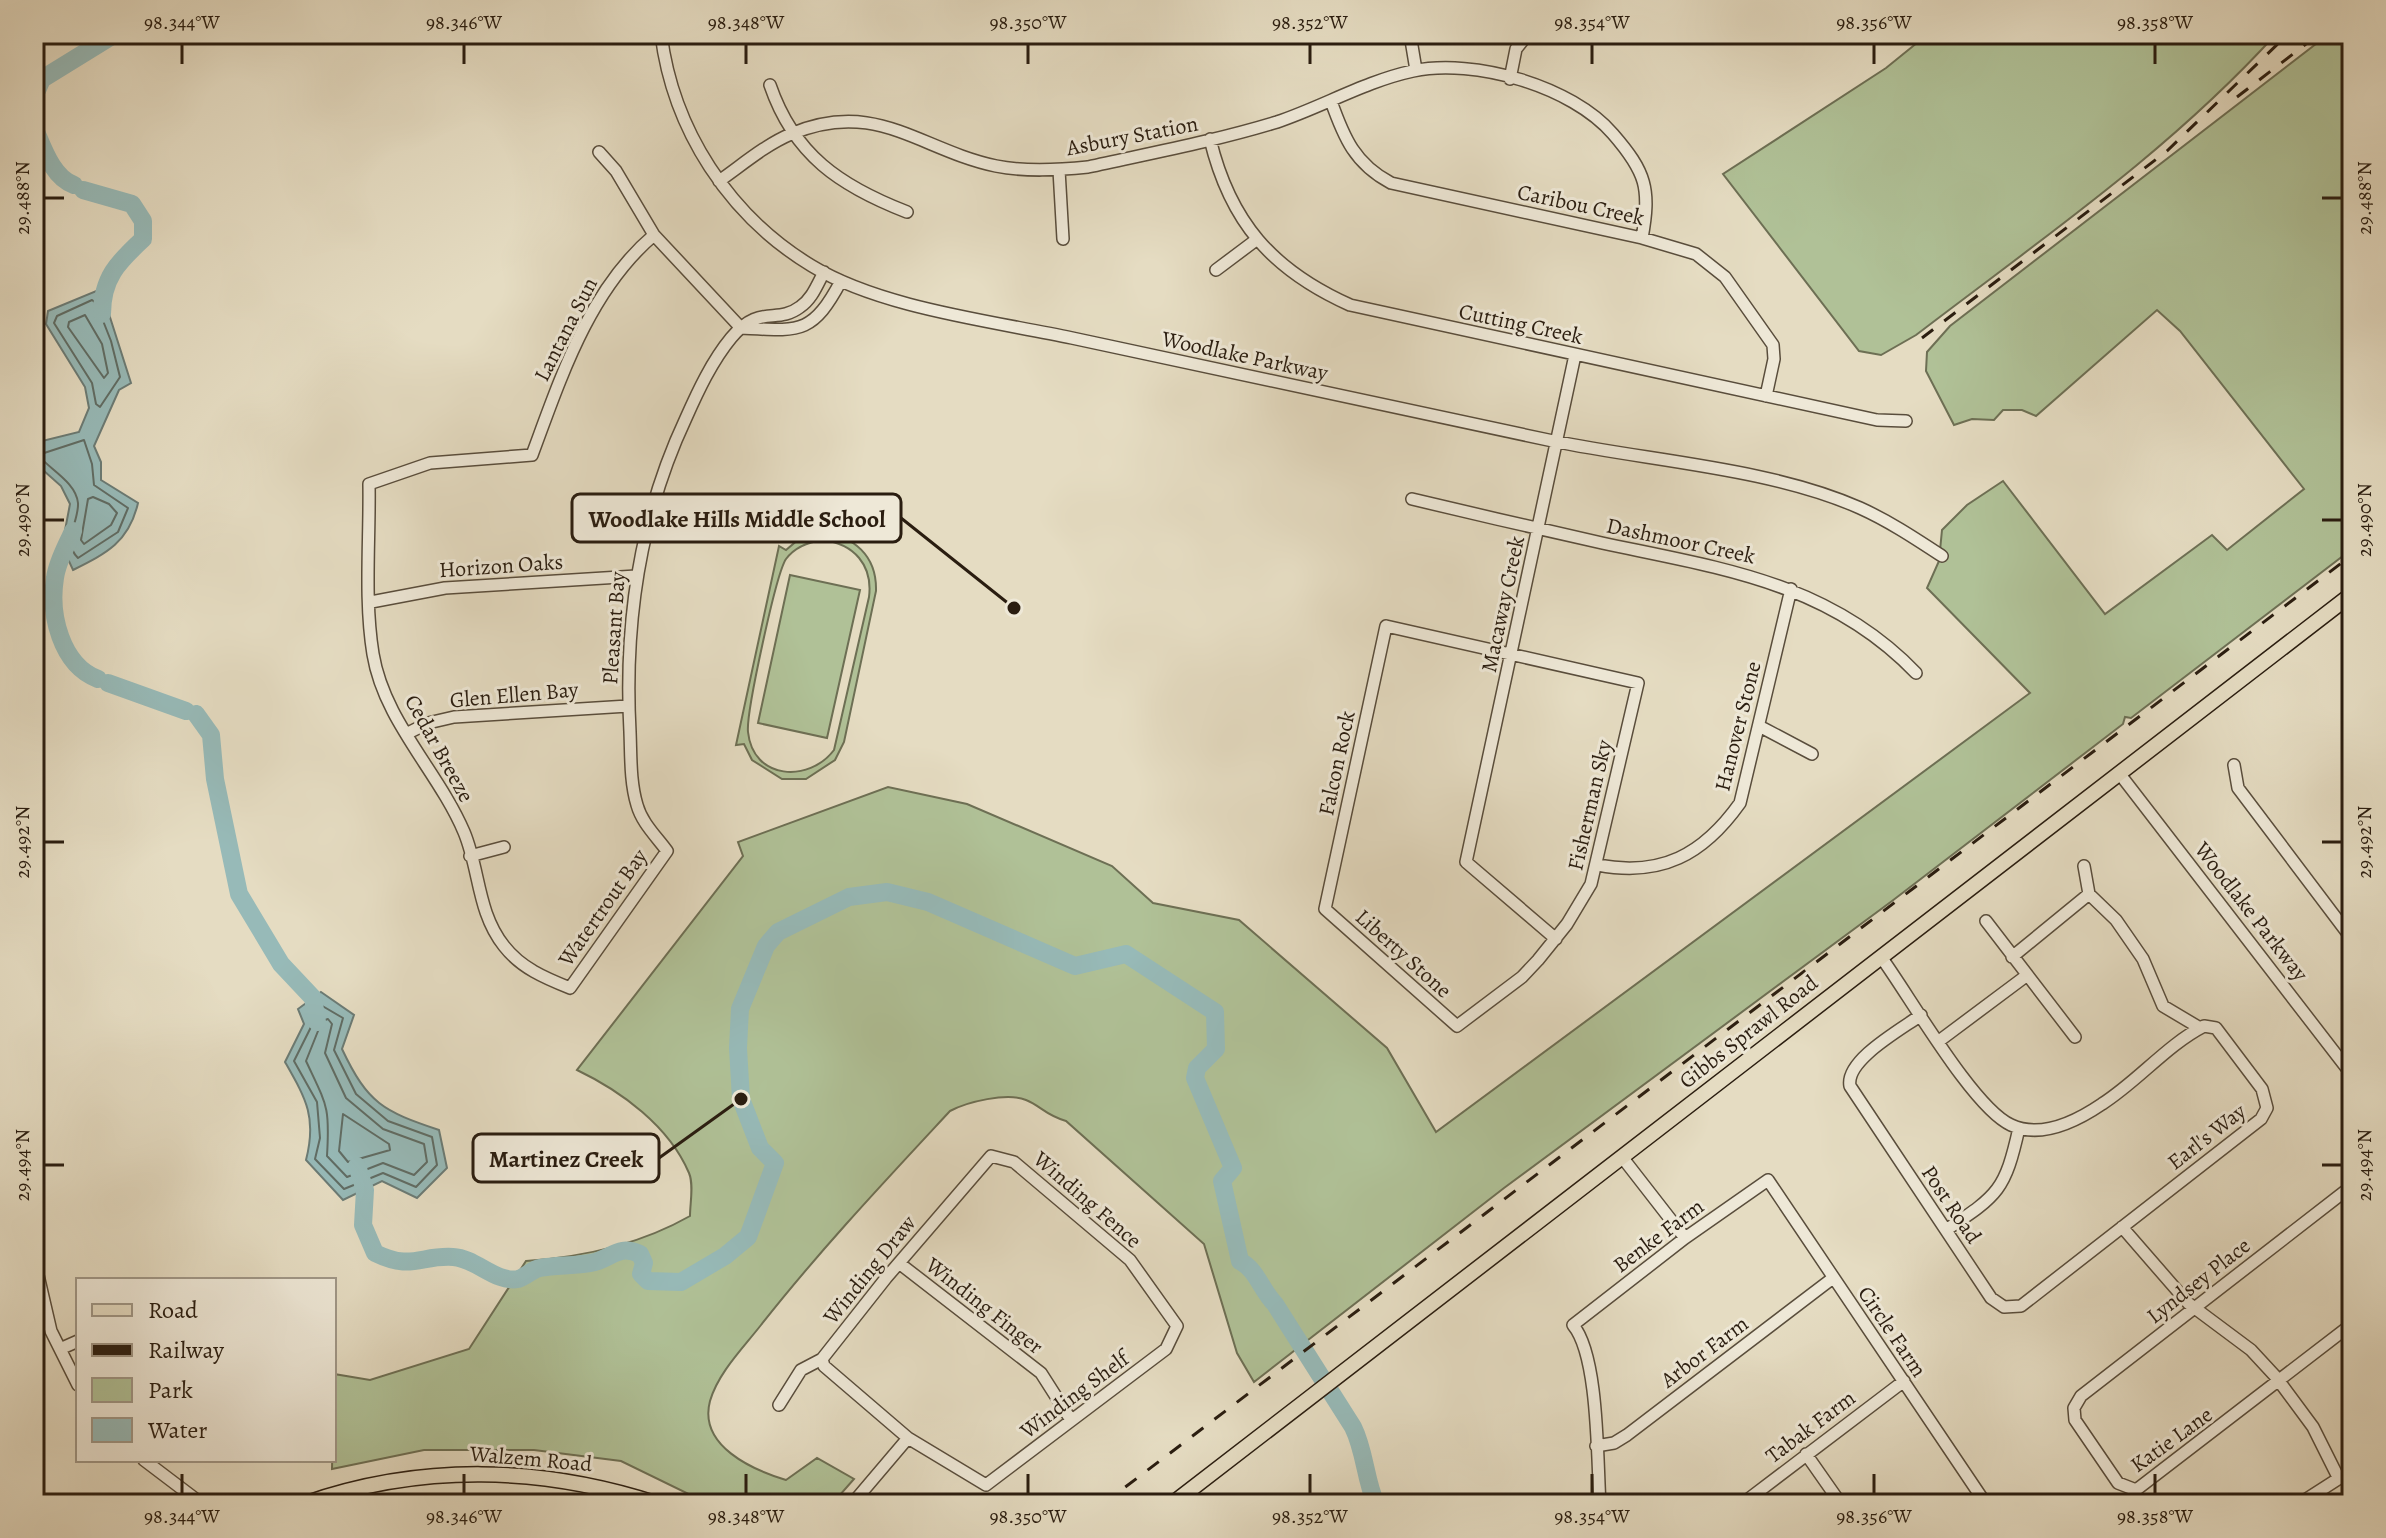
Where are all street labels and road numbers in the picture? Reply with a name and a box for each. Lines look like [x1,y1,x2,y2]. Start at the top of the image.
street label: Asbury Station [1063,109,1200,164]
street label: Caribou Creek [1514,177,1647,233]
street label: Lantana Sun [527,272,605,387]
street label: Cutting Creek [1456,296,1586,352]
street label: Woodlake Parkway [1158,324,1331,388]
street label: Dashmoor Creek [1604,511,1758,571]
street label: Macaway Creek [1474,533,1532,675]
street label: Horizon Oaks [438,547,564,585]
street label: Pleasant Bay [595,570,633,686]
street label: Hanover Stone [1707,658,1769,794]
street label: Glen Ellen Bay [449,674,580,716]
street label: Cedar Breeze [397,689,481,808]
street label: Falcon Rock [1311,708,1363,818]
street label: Fisherman Sky [1560,737,1620,873]
street label: Woodlake Parkway [2187,835,2315,988]
street label: Watertrout Bay [551,843,655,973]
street label: Liberty Stone [1349,902,1458,1005]
street label: Gibbs Sprawl Road [1673,968,1824,1095]
street label: Earl's Way [2161,1097,2252,1177]
street label: Winding Fence [1026,1144,1148,1255]
street label: Post Road [1914,1160,1988,1250]
street label: Benke Farm [1607,1192,1710,1280]
street label: Winding Draw [816,1208,923,1331]
street label: Lyndsey Place [2141,1231,2257,1331]
street label: Winding Finger [919,1250,1049,1361]
street label: Circle Farm [1851,1280,1934,1383]
street label: Arbor Farm [1654,1309,1755,1395]
street label: Winding Shelf [1013,1342,1137,1446]
street label: Tabak Farm [1760,1383,1862,1470]
street label: Katie Lane [2124,1400,2219,1480]
street label: Walzem Road [467,1439,594,1479]

